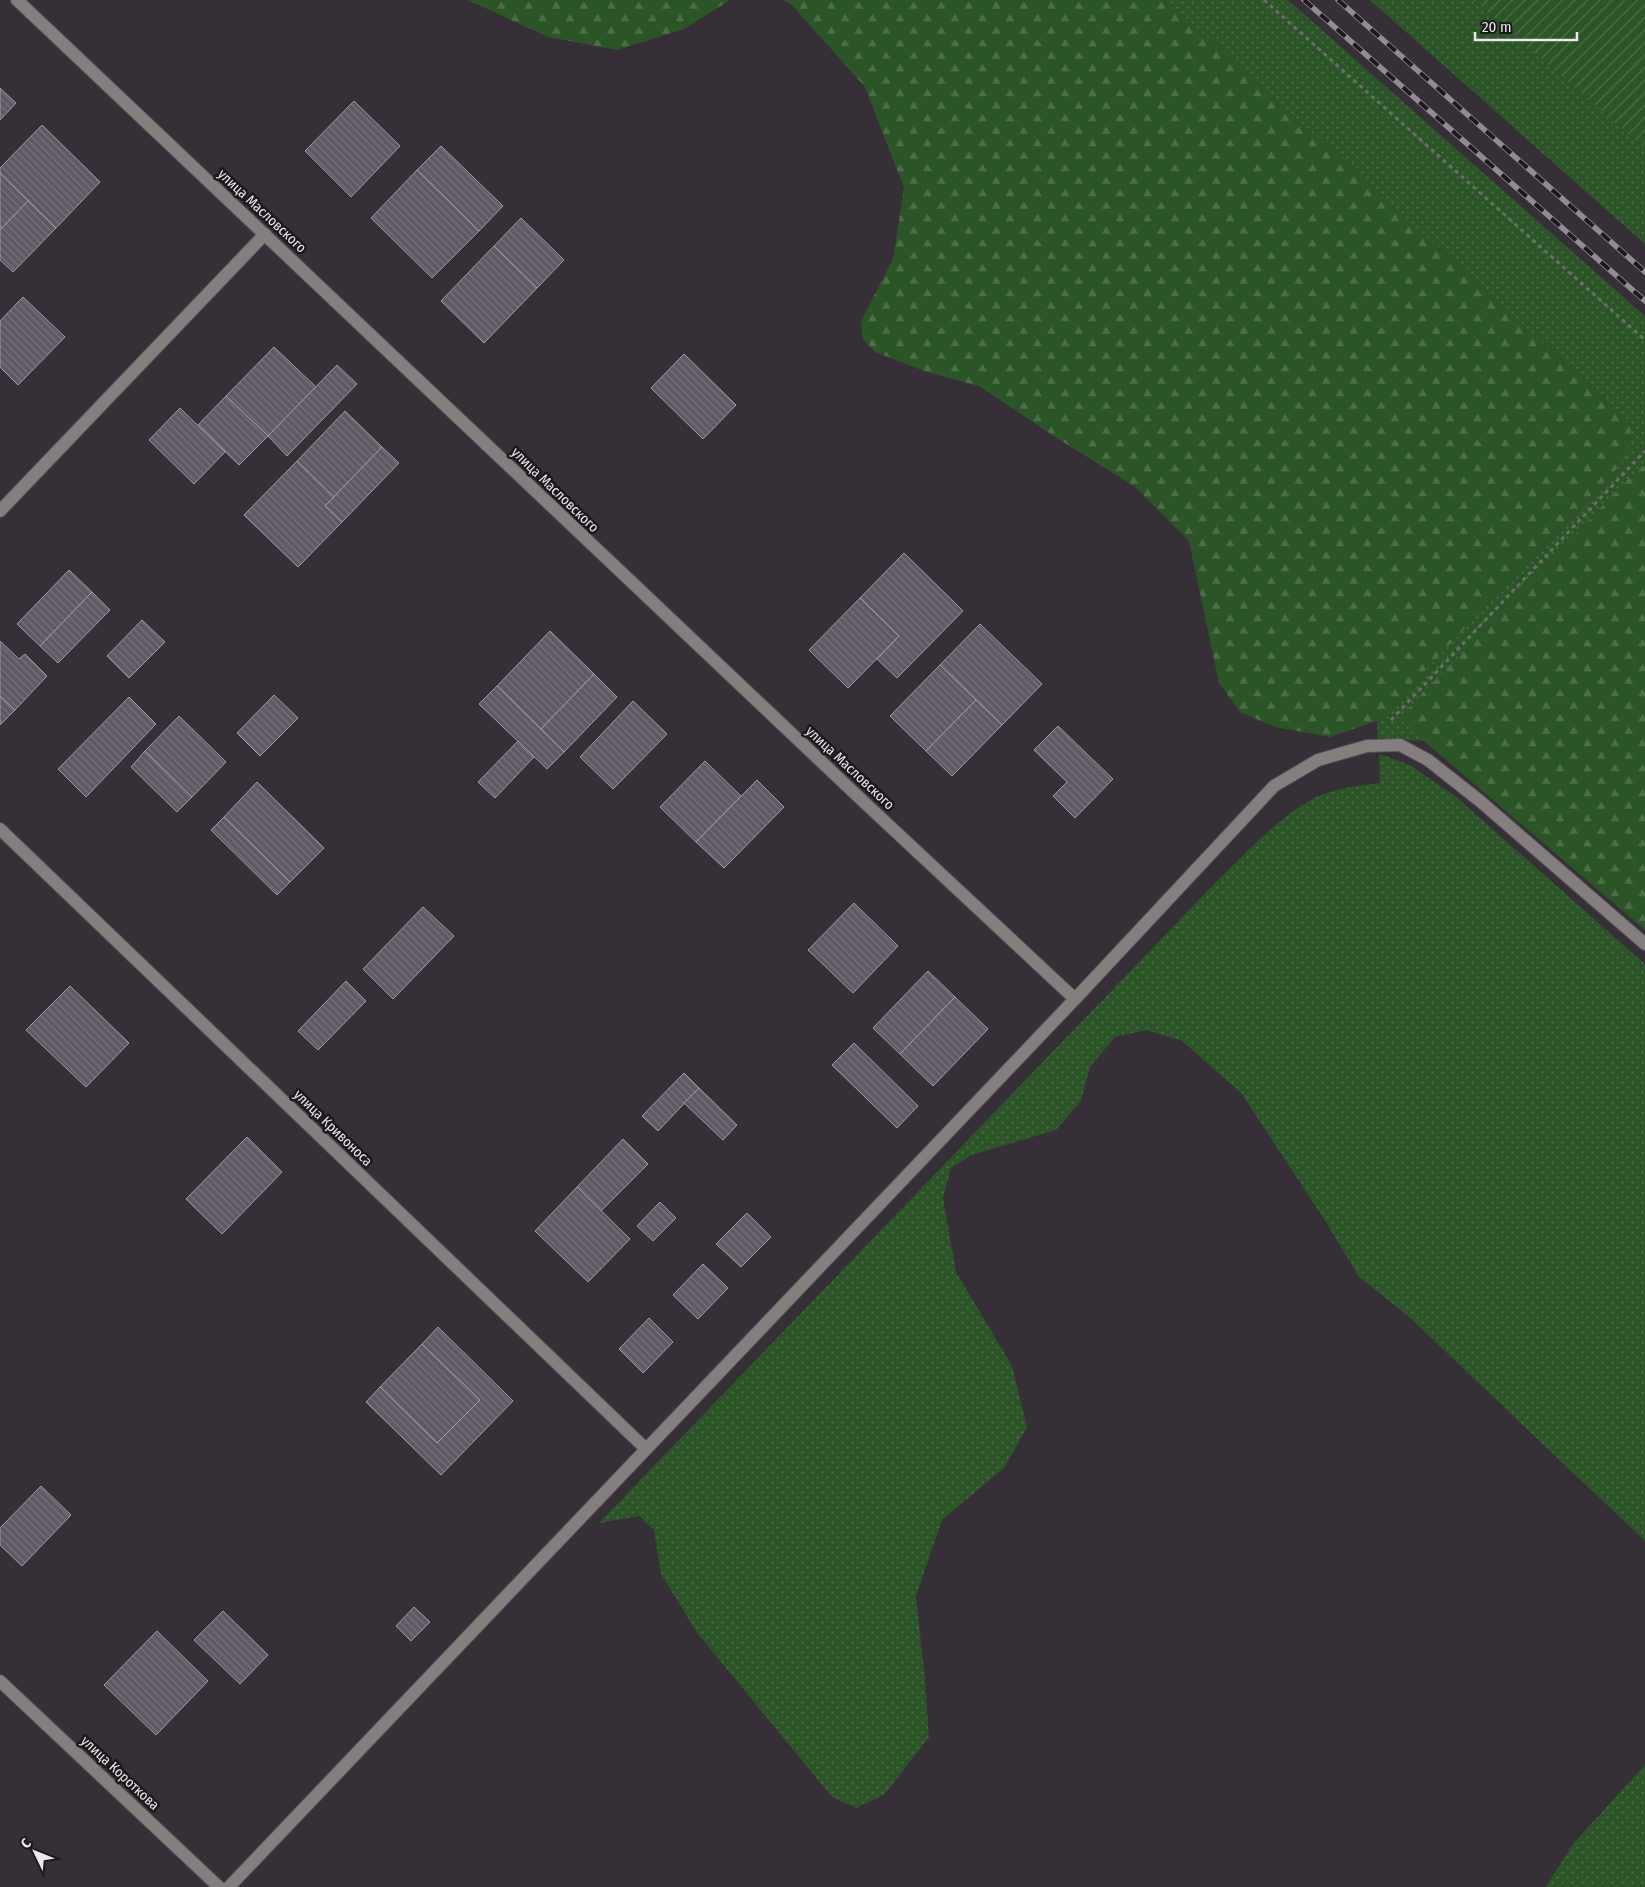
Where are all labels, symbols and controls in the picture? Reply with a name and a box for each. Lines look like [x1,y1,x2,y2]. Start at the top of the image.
scale bar [1475,10,1578,42]
text: 20 m [1482,18,1512,36]
street label: улица Масловского [214,166,310,256]
street label: улица Масловского [508,444,602,536]
street label: улица Масловского [802,723,898,813]
street label: улица Кривоноса [290,1086,376,1170]
street label: улица Короткова [77,1732,163,1814]
north arrow [10,1827,60,1877]
text: С [17,1835,35,1852]

